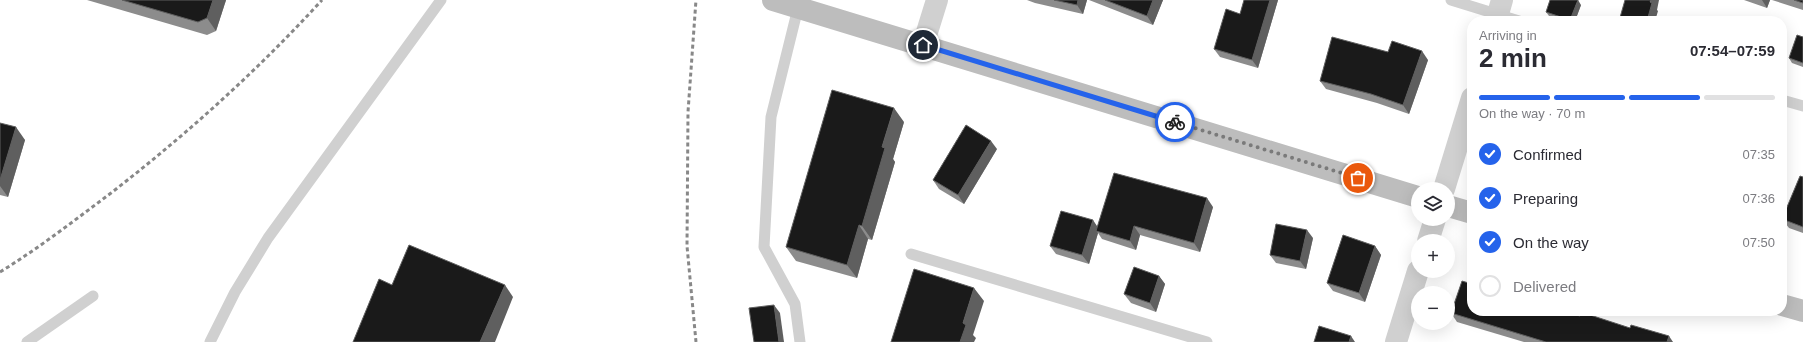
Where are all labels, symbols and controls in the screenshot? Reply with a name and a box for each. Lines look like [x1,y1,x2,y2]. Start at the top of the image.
pin [906,28,940,62]
text: Arriving in [1479,28,1537,43]
icon: home [912,34,934,56]
text: 07:54–07:59 [1690,42,1775,59]
text: 2 min [1479,43,1547,73]
courier [1155,102,1195,142]
text: On the way · 70 m [1479,106,1585,121]
icon: bike [1164,111,1186,133]
icon: check [1479,143,1501,165]
text: Confirmed [1513,146,1582,163]
text: 07:35 [1742,147,1775,162]
pin [1341,161,1375,195]
icon: bag [1347,167,1369,189]
map controls [1411,182,1455,330]
button: layers [1411,182,1455,226]
icon: check [1479,187,1501,209]
text: Preparing [1513,190,1578,207]
text: 07:36 [1742,191,1775,206]
icon: check [1479,231,1501,253]
button: + [1411,234,1455,278]
text: On the way [1513,234,1589,251]
text: 07:50 [1742,235,1775,250]
text: Delivered [1513,278,1576,295]
button: − [1411,286,1455,330]

